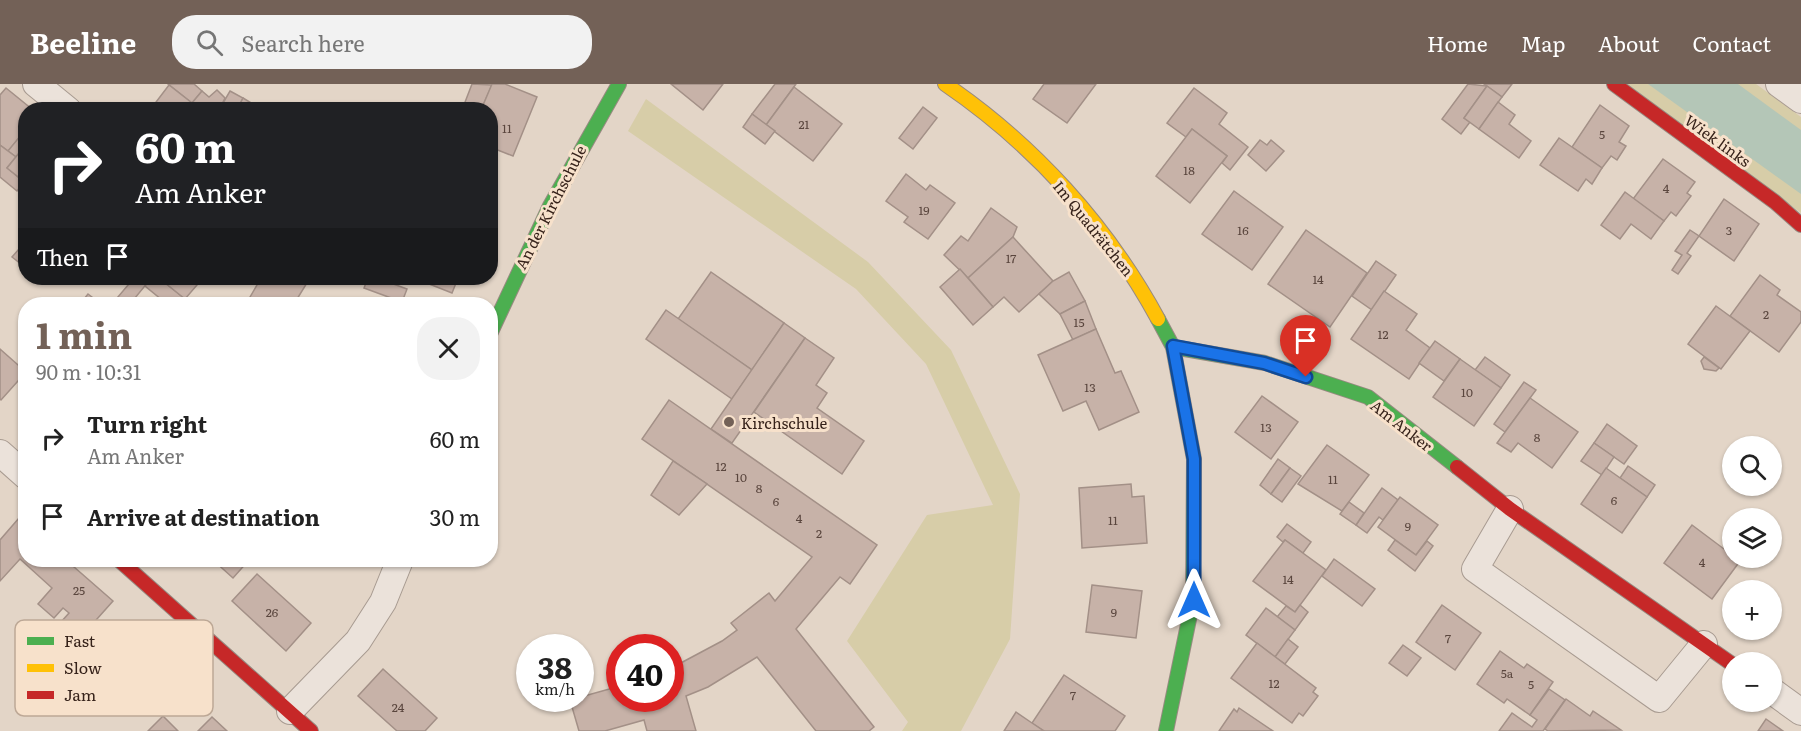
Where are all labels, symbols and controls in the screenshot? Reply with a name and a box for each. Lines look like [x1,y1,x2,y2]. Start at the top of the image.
search box [172,15,592,69]
text: Beeline [30,21,136,63]
icon: search [193,26,226,59]
text: Search here [241,26,365,59]
text: Home [1427,27,1488,58]
text: Map [1521,27,1565,58]
text: About [1598,27,1660,58]
text: Contact [1693,27,1771,58]
street label: Wiek links [1680,108,1756,172]
text: 60 m [135,114,236,176]
house number: 21 [799,115,810,133]
house number: 11 [502,119,512,137]
house number: 5 [1599,125,1605,143]
icon: right [36,126,114,204]
street label: An der Kirchschule [509,141,591,273]
house number: 18 [1183,161,1195,179]
text: Am Anker [135,171,266,211]
street label: Im Quadrätchen [1048,175,1140,281]
house number: 4 [1663,179,1670,197]
house number: 19 [918,201,930,219]
house number: 16 [1237,221,1249,239]
house number: 3 [1726,221,1732,239]
text: Then [36,240,89,273]
icon: arrive [101,240,134,273]
house number: 17 [1006,249,1016,267]
house number: 14 [1312,270,1324,288]
house number: 2 [1763,305,1769,323]
text: 1 min [36,307,132,360]
house number: 15 [1074,313,1084,331]
pin [1280,315,1331,377]
button: close [417,317,480,380]
icon: arrive [1289,324,1322,357]
house number: 12 [1378,325,1388,343]
text: 90 m · 10:31 [36,356,141,386]
house number: 13 [1084,378,1096,396]
house number: 10 [1461,383,1473,401]
street label: Am Anker [1366,394,1438,456]
text: Turn right [87,407,207,440]
place label: Kirchschule [741,411,828,434]
marker: Kirchschule [722,415,736,429]
house number: 13 [1260,418,1272,436]
icon: right [36,422,69,455]
text: 60 m [430,422,480,455]
house number: 8 [1534,428,1541,446]
map controls [1722,436,1782,712]
button: search [1722,436,1782,496]
text: Am Anker [87,440,184,470]
house number: 12 [716,457,726,475]
house number: 10 [735,468,747,486]
house number: 11 [1328,470,1338,488]
house number: 8 [756,479,763,497]
house number: 6 [1611,491,1618,509]
house number: 6 [773,492,780,510]
icon: arrive [36,500,69,533]
text: Arrive at destination [87,500,320,533]
text: 30 m [430,500,480,533]
button: layers [1722,508,1782,568]
house number: 4 [796,509,803,527]
house number: 11 [1108,511,1118,529]
house number: 9 [1405,517,1411,535]
house number: 2 [816,524,822,542]
house number: 4 [1699,553,1706,571]
position arrow [1162,568,1226,632]
house number: 14 [1282,570,1294,588]
button: + [1722,580,1782,640]
house number: 25 [73,581,85,599]
house number: 26 [266,603,279,621]
house number: 9 [1111,603,1117,621]
legend [15,620,213,716]
text: Fast [64,628,96,652]
house number: 7 [1445,629,1451,647]
speed limit sign: 40 [606,634,684,712]
text: 38 [538,644,572,688]
button: − [1722,652,1782,712]
text: Slow [64,655,102,679]
house number: 5a [1501,664,1514,682]
house number: 12 [1269,674,1279,692]
house number: 5 [1528,675,1534,693]
text: km/h [535,677,575,700]
text: Jam [64,682,97,706]
house number: 7 [1070,686,1076,704]
house number: 24 [392,698,405,716]

